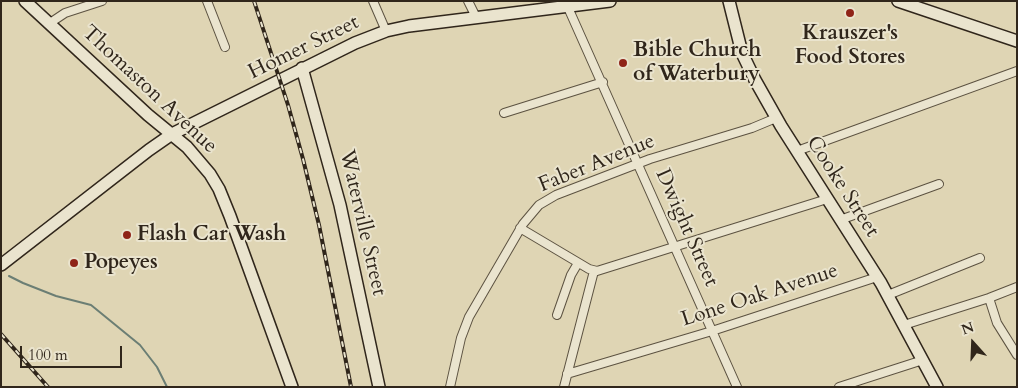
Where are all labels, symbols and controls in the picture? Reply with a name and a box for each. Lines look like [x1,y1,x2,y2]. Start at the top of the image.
marker: Krauszer's Food Stores [844,7,856,19]
street label: Homer Street [245,10,363,86]
street label: Thomaston Avenue [76,21,222,159]
place label: Krauszer's Food Stores [795,21,905,71]
place label: Bible Church of Waterbury [633,38,761,88]
marker: Bible Church of Waterbury [617,57,629,69]
street label: Faber Avenue [535,129,659,199]
street label: Cooke Street [800,132,884,242]
street label: Waterville Street [333,148,391,298]
street label: Dwight Street [649,165,723,291]
place label: Flash Car Wash [137,222,286,248]
marker: Flash Car Wash [121,229,133,241]
place label: Popeyes [84,250,158,276]
marker: Popeyes [68,257,80,269]
street label: Lone Oak Avenue [678,259,842,333]
text: N [959,317,977,339]
north arrow [948,318,998,368]
scale bar [22,336,125,368]
text: 100 m [28,345,68,365]

